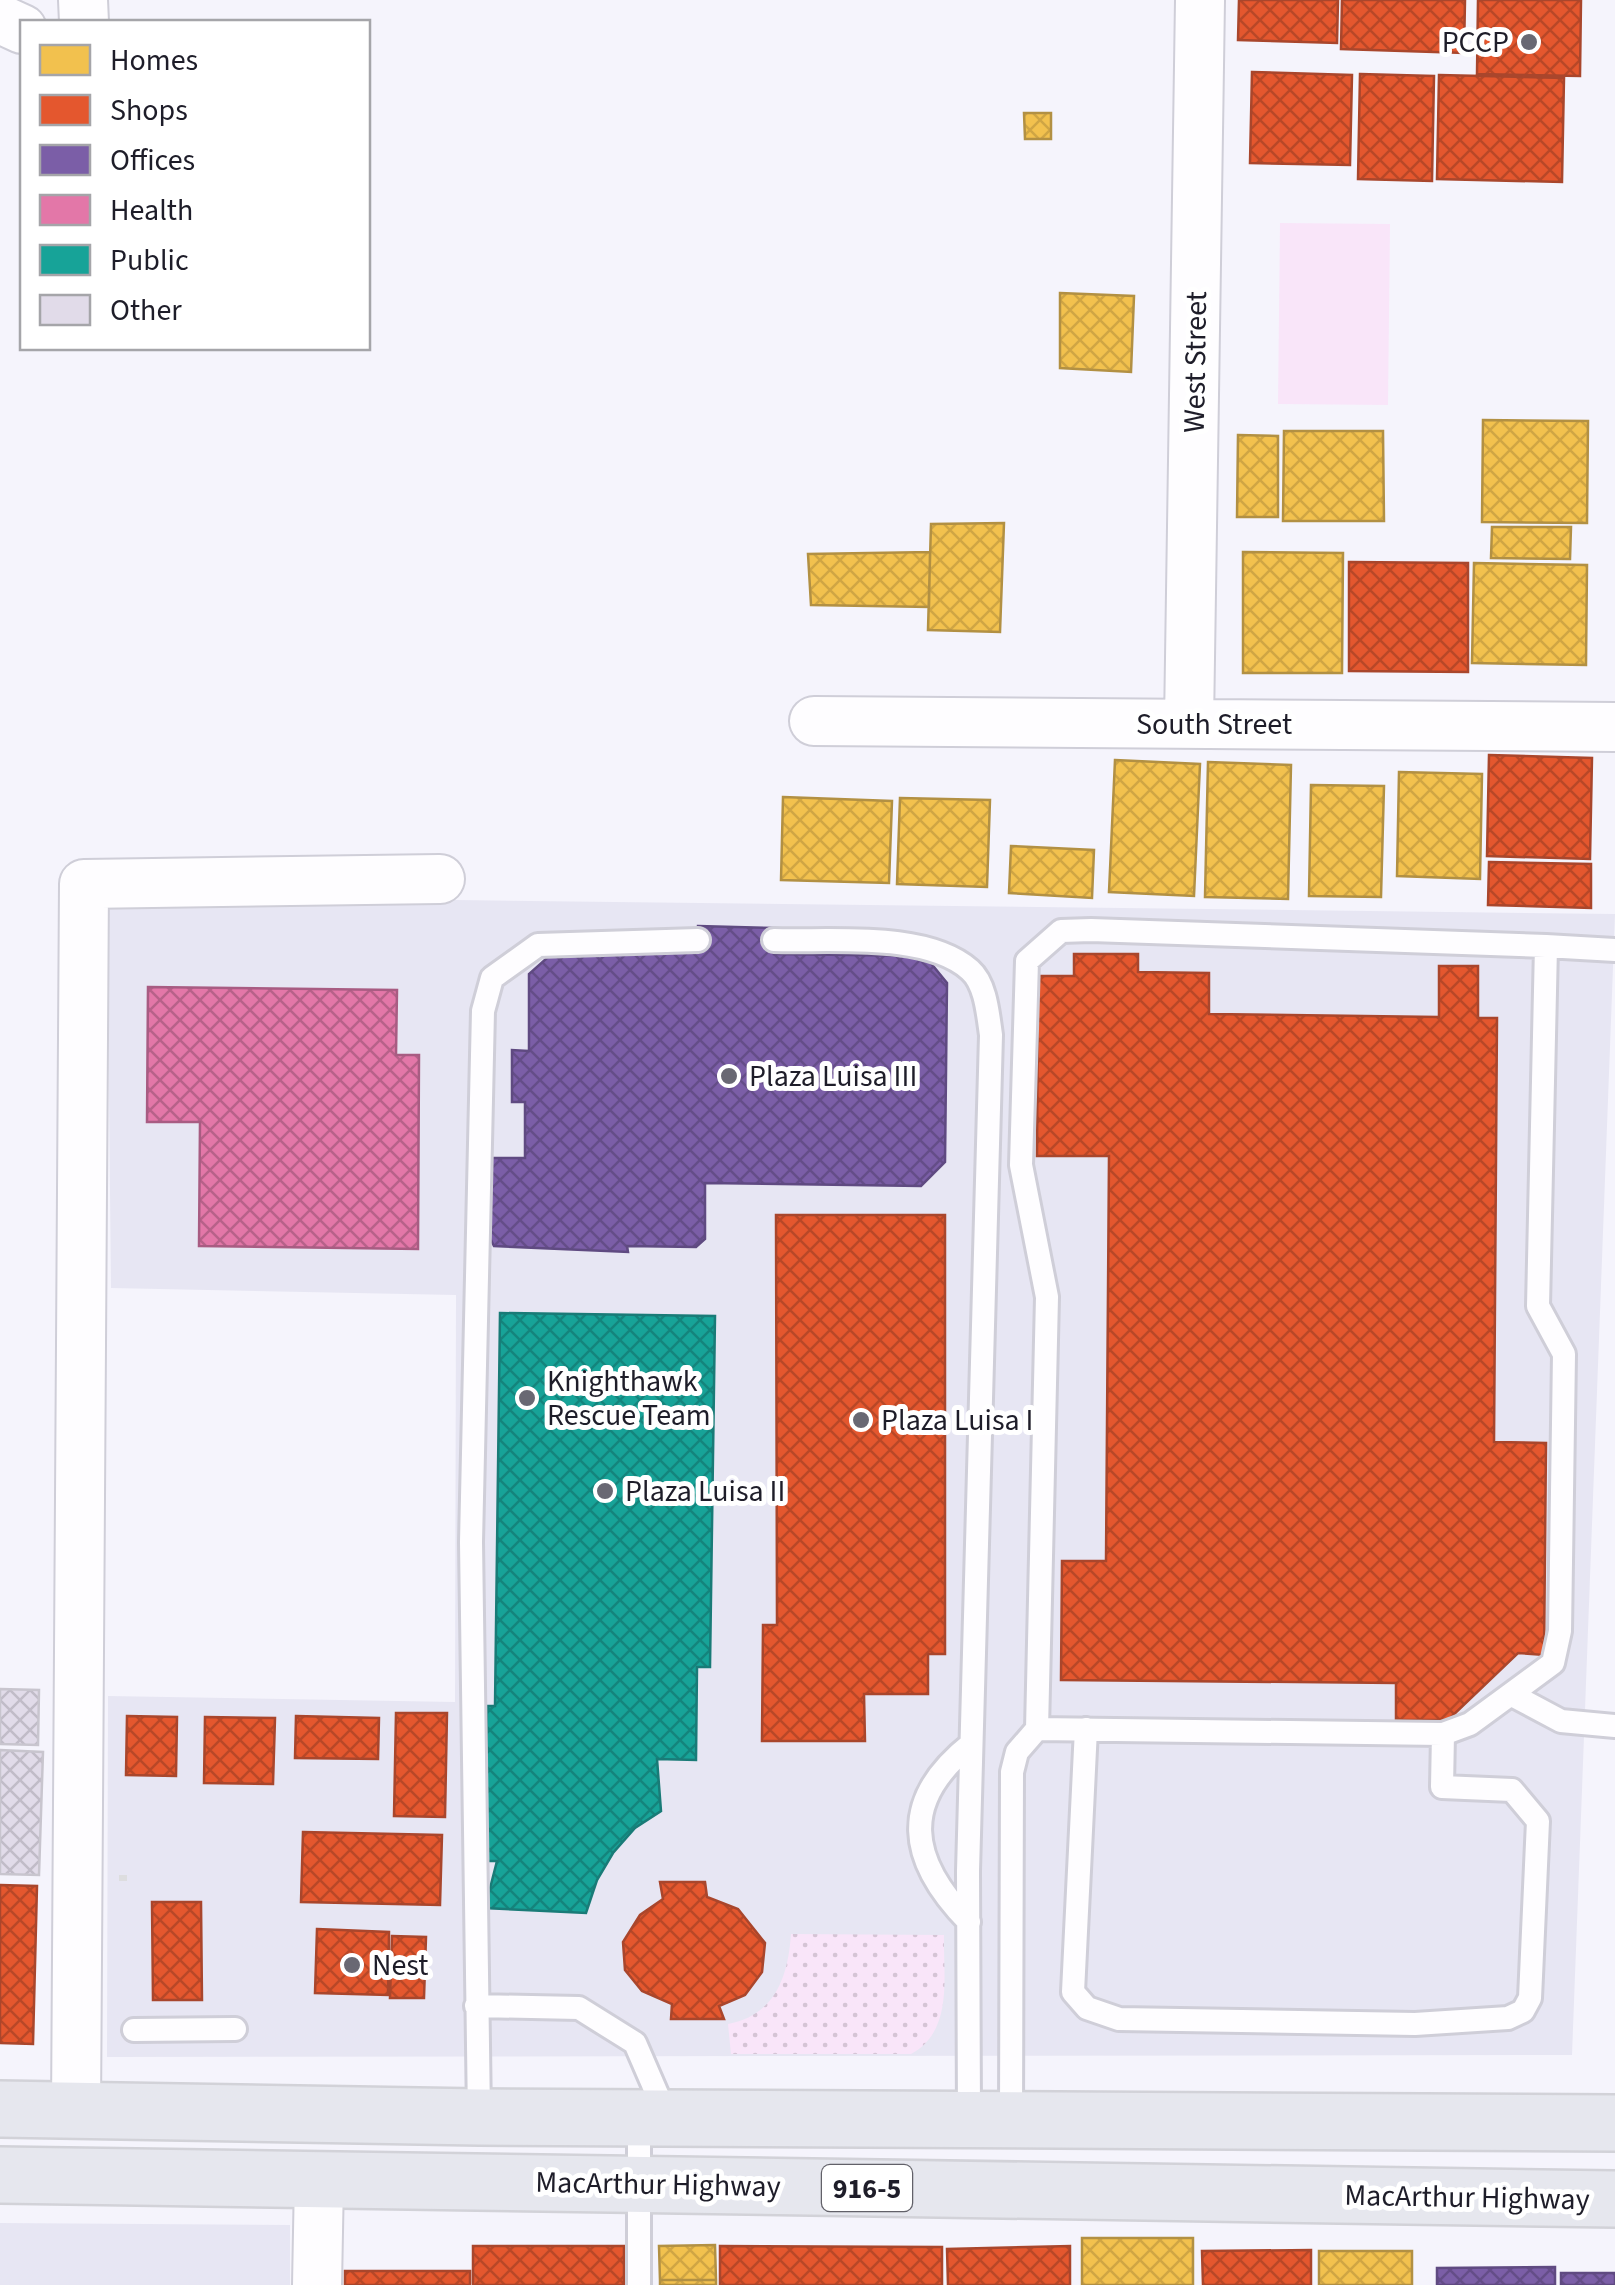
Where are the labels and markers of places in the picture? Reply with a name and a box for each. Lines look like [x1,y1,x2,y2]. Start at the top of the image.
place label: PCCP [1442,21,1509,64]
marker: PCCP [1518,31,1540,53]
place label: Plaza Luisa III [749,1055,917,1098]
marker: Plaza Luisa III [718,1065,740,1087]
place label: Knighthawk Rescue Team [547,1360,711,1437]
marker: Knighthawk Rescue Team [516,1387,538,1409]
place label: Plaza Luisa I [881,1399,1034,1442]
marker: Plaza Luisa I [850,1409,872,1431]
place label: Plaza Luisa II [625,1470,785,1513]
marker: Plaza Luisa II [594,1480,616,1502]
place label: Nest [372,1944,428,1987]
marker: Nest [341,1954,363,1976]

